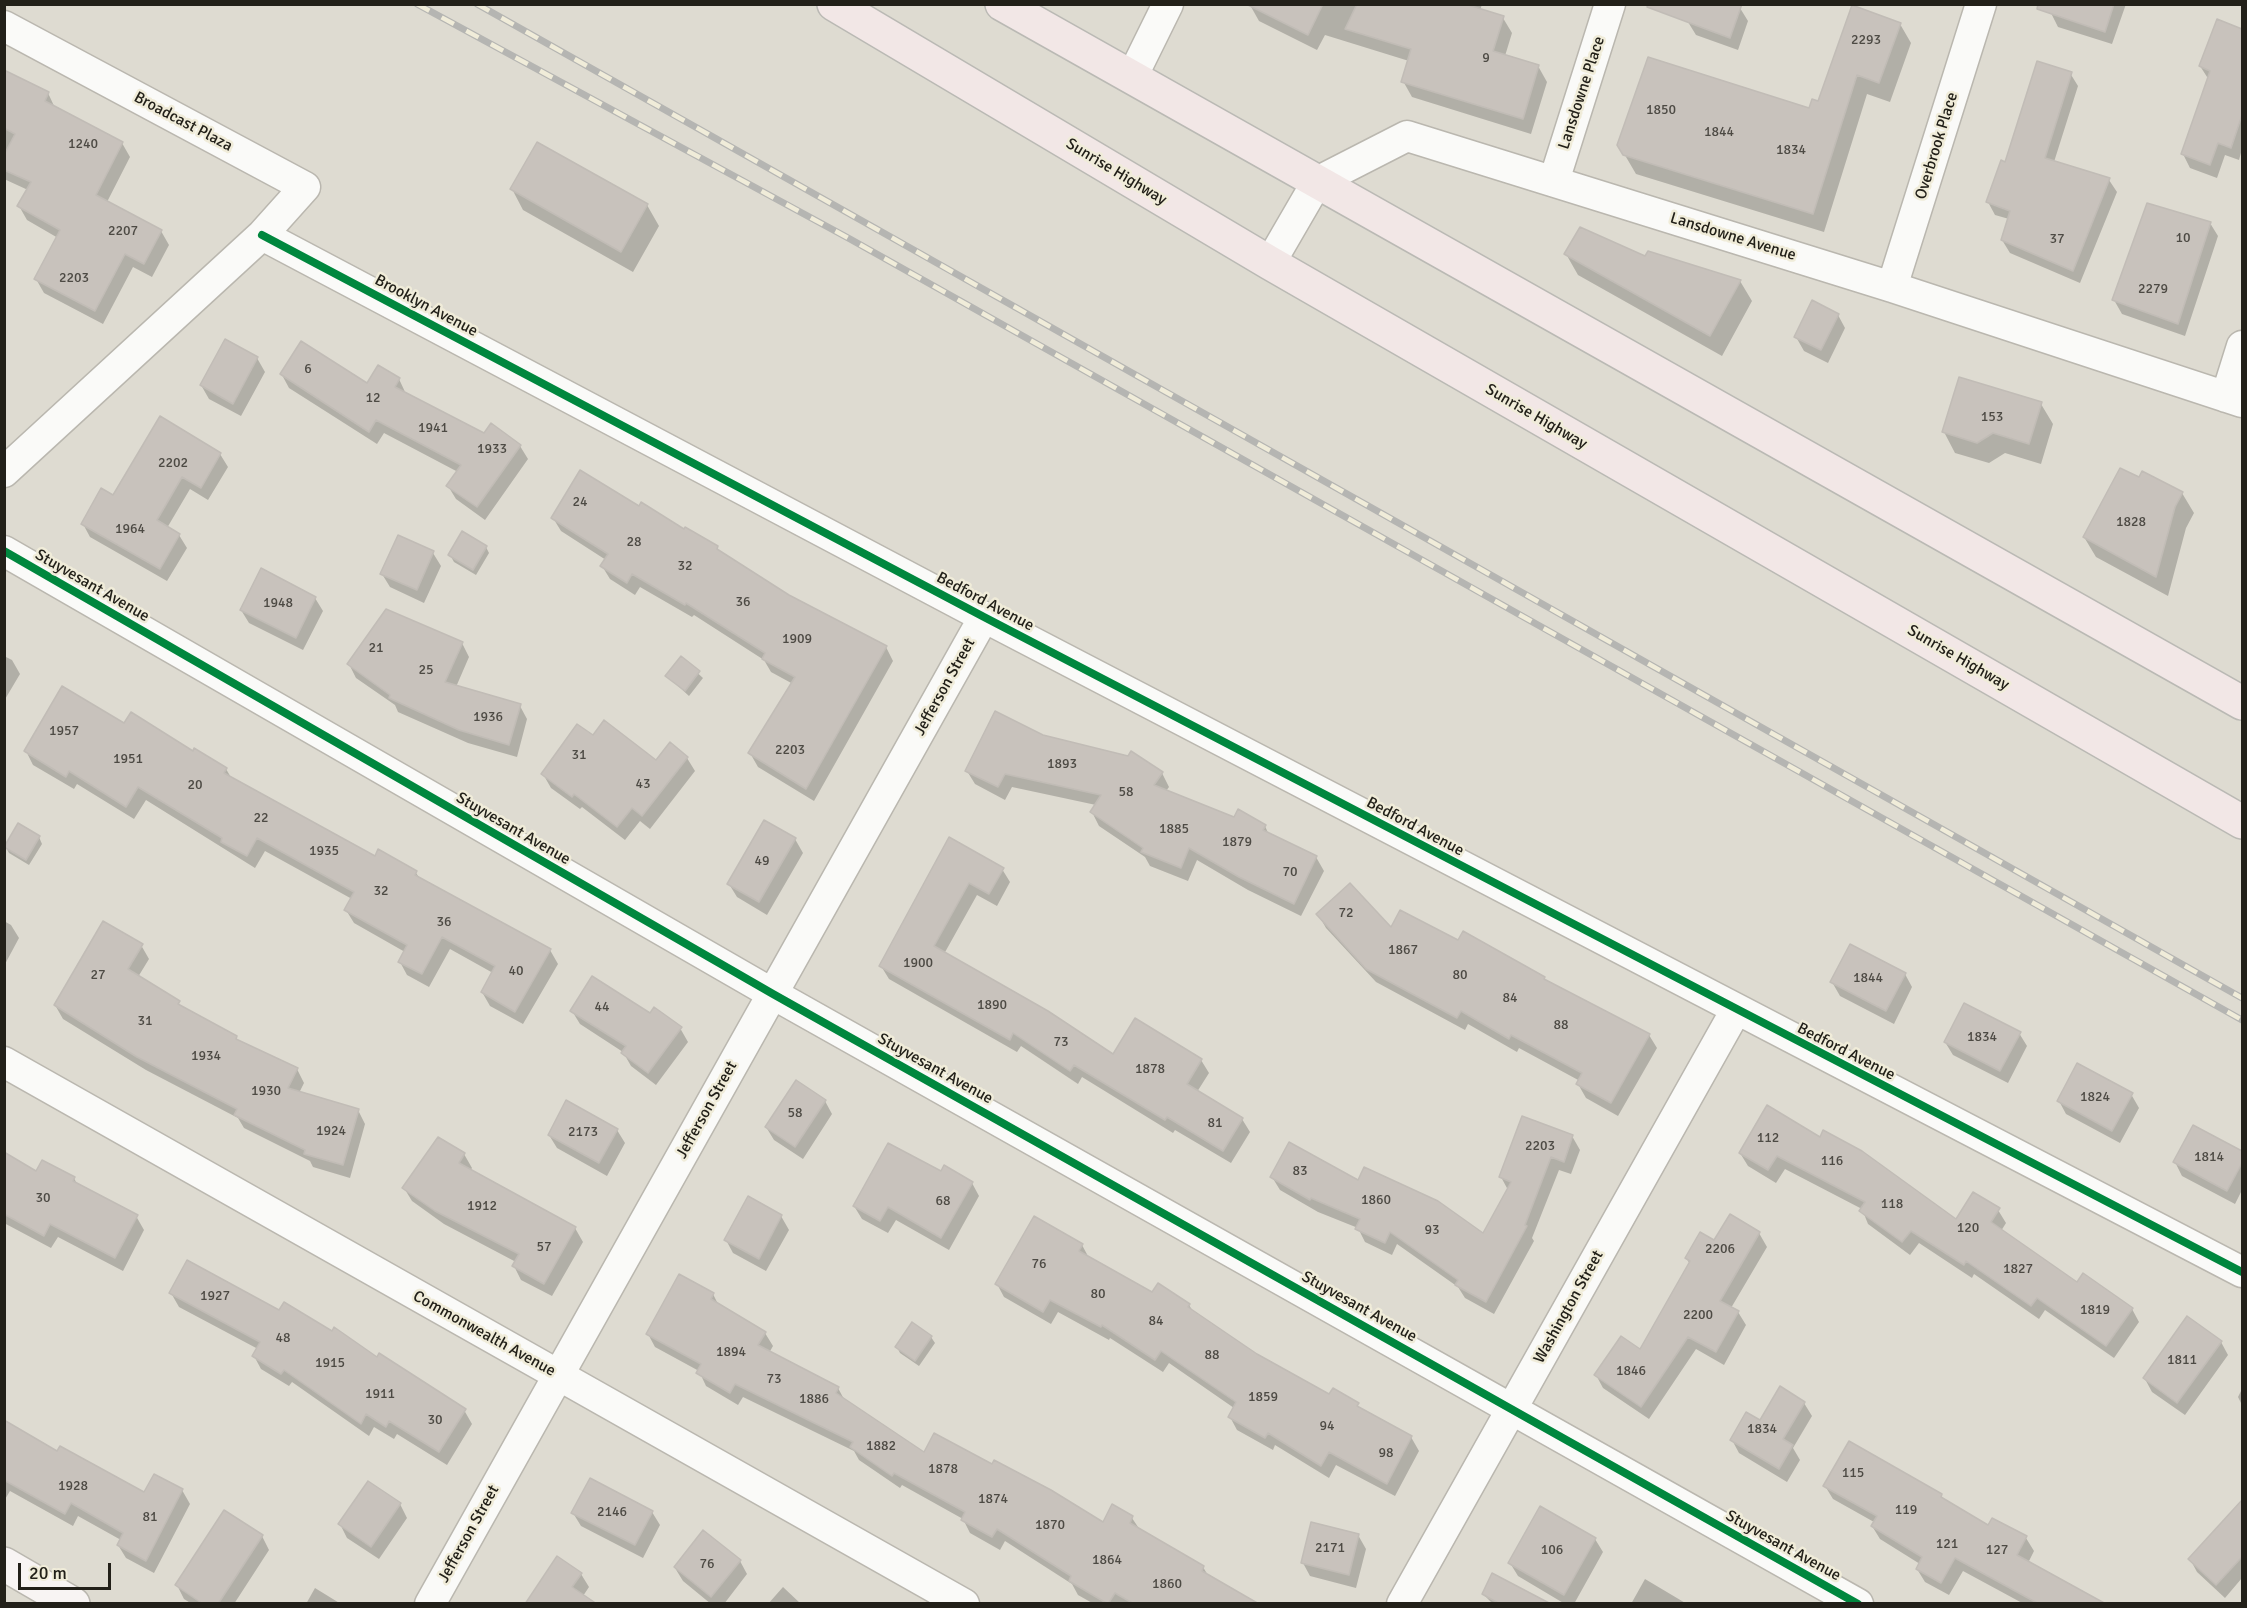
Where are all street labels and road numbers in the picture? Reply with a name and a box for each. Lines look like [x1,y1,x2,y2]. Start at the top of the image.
street label: Lansdowne Place [1555,34,1609,152]
street label: Broadcast Plaza [130,88,236,156]
street label: Overbrook Place [1912,90,1962,202]
street label: Sunrise Highway [1062,134,1170,210]
street label: Lansdowne Avenue [1668,209,1798,265]
street label: Brooklyn Avenue [371,271,481,341]
street label: Sunrise Highway [1482,380,1590,454]
street label: Stuyvesant Avenue [31,545,153,627]
street label: Bedford Avenue [933,568,1037,636]
street label: Sunrise Highway [1904,621,2012,695]
street label: Jefferson Street [910,635,980,739]
street label: Stuyvesant Avenue [452,788,574,870]
street label: Bedford Avenue [1363,793,1467,861]
street label: Bedford Avenue [1794,1019,1898,1085]
street label: Stuyvesant Avenue [874,1029,996,1109]
street label: Jefferson Street [672,1058,742,1162]
street label: Washington Street [1530,1247,1608,1367]
street label: Stuyvesant Avenue [1298,1267,1420,1347]
street label: Commonwealth Avenue [409,1287,559,1381]
street label: Jefferson Street [434,1482,504,1586]
street label: Stuyvesant Avenue [1722,1506,1844,1586]

